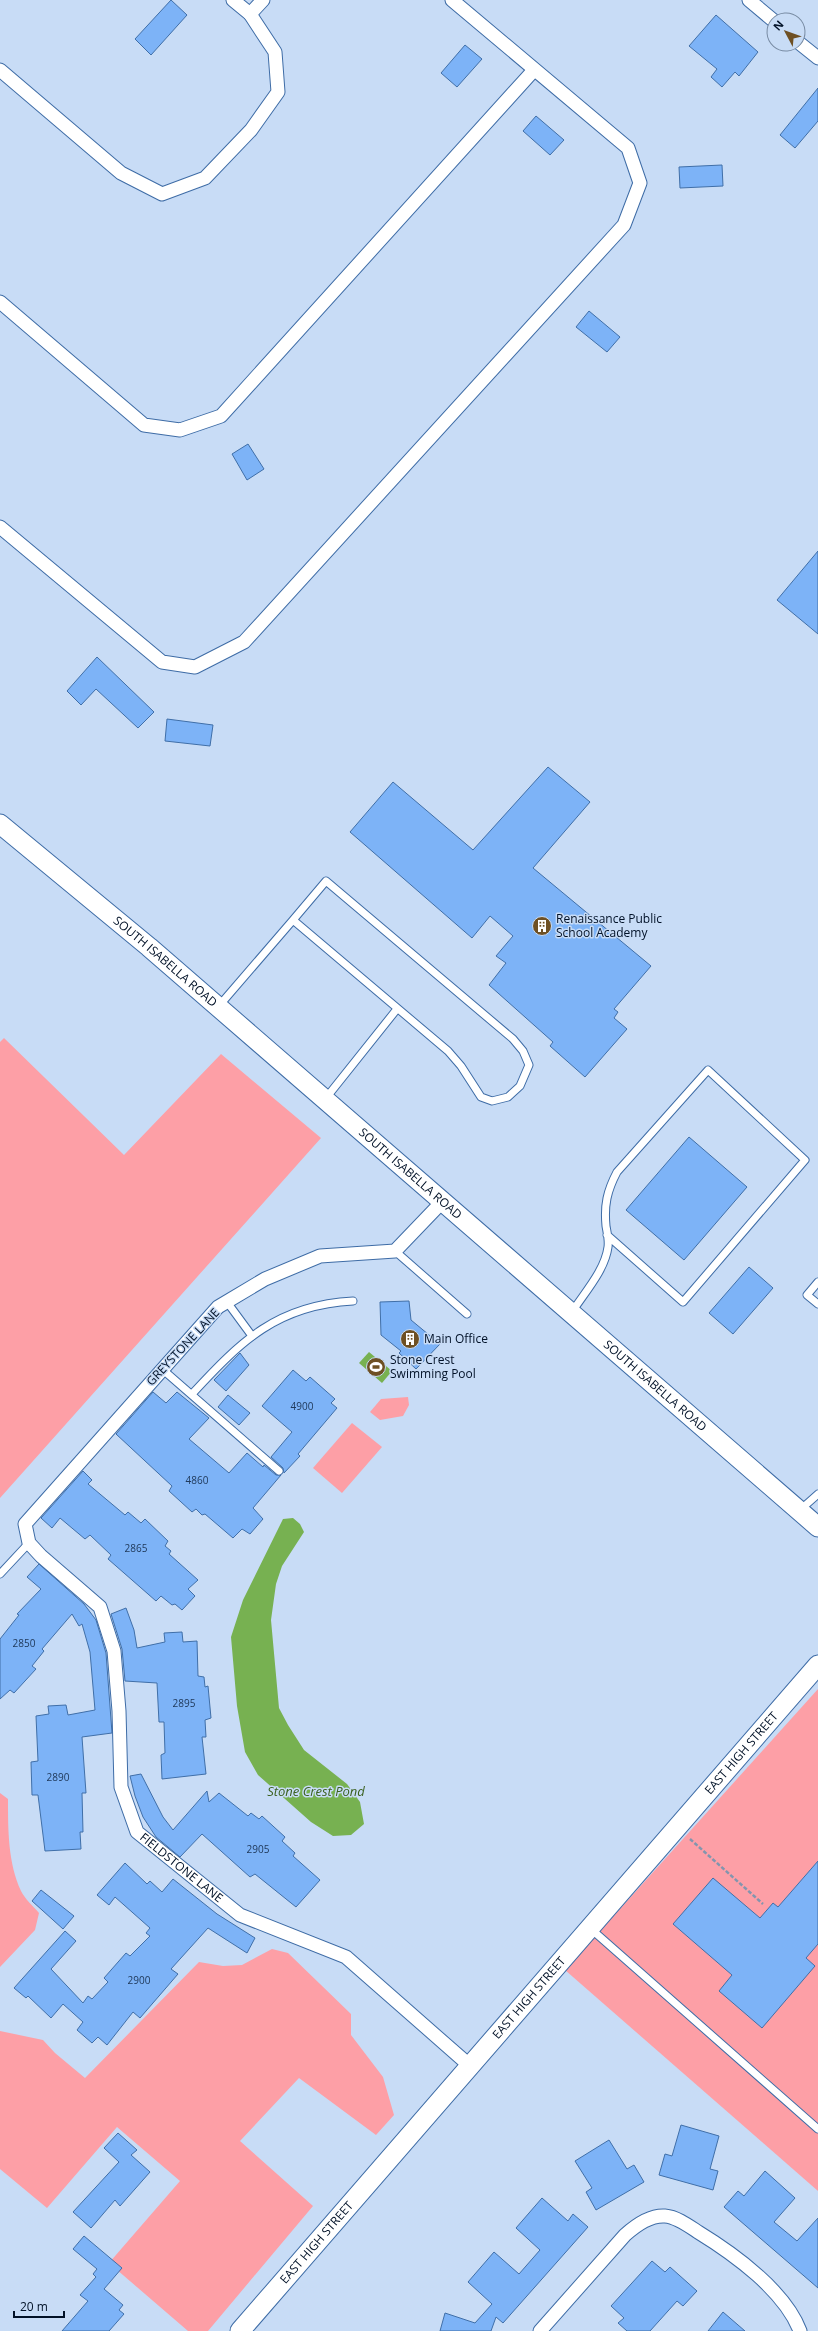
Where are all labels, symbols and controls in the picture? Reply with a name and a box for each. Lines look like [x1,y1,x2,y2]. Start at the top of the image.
north arrow [766,12,806,52]
text: N [769,17,787,33]
place label: Renaissance Public School Academy [556,910,662,941]
street label: SOUTH ISABELLA ROAD [110,912,221,1010]
building icon: Renaissance Public School Academy [531,915,553,937]
street label: SOUTH ISABELLA ROAD [355,1124,466,1223]
street label: GREYSTONE LANE [142,1304,223,1389]
building icon: Main Office [399,1328,421,1350]
place label: Main Office [424,1330,488,1347]
street label: SOUTH ISABELLA ROAD [600,1336,711,1435]
place label: Stone Crest Swimming Pool [390,1351,476,1382]
sports icon: Stone Crest Swimming Pool [365,1356,387,1378]
house number: 4900 [291,1399,314,1413]
house number: 4860 [186,1473,209,1487]
house number: 2865 [125,1541,148,1555]
house number: 2850 [13,1636,36,1650]
house number: 2895 [173,1696,196,1710]
street label: EAST HIGH STREET [701,1708,782,1798]
house number: 2890 [47,1770,70,1784]
water label: Stone Crest Pond [267,1782,365,1800]
street label: FIELDSTONE LANE [137,1829,227,1906]
house number: 2905 [247,1842,270,1856]
street label: EAST HIGH STREET [488,1952,569,2042]
house number: 2900 [128,1973,151,1987]
street label: EAST HIGH STREET [276,2197,357,2287]
scale bar [14,2293,64,2319]
text: 20 m [20,2298,48,2315]

